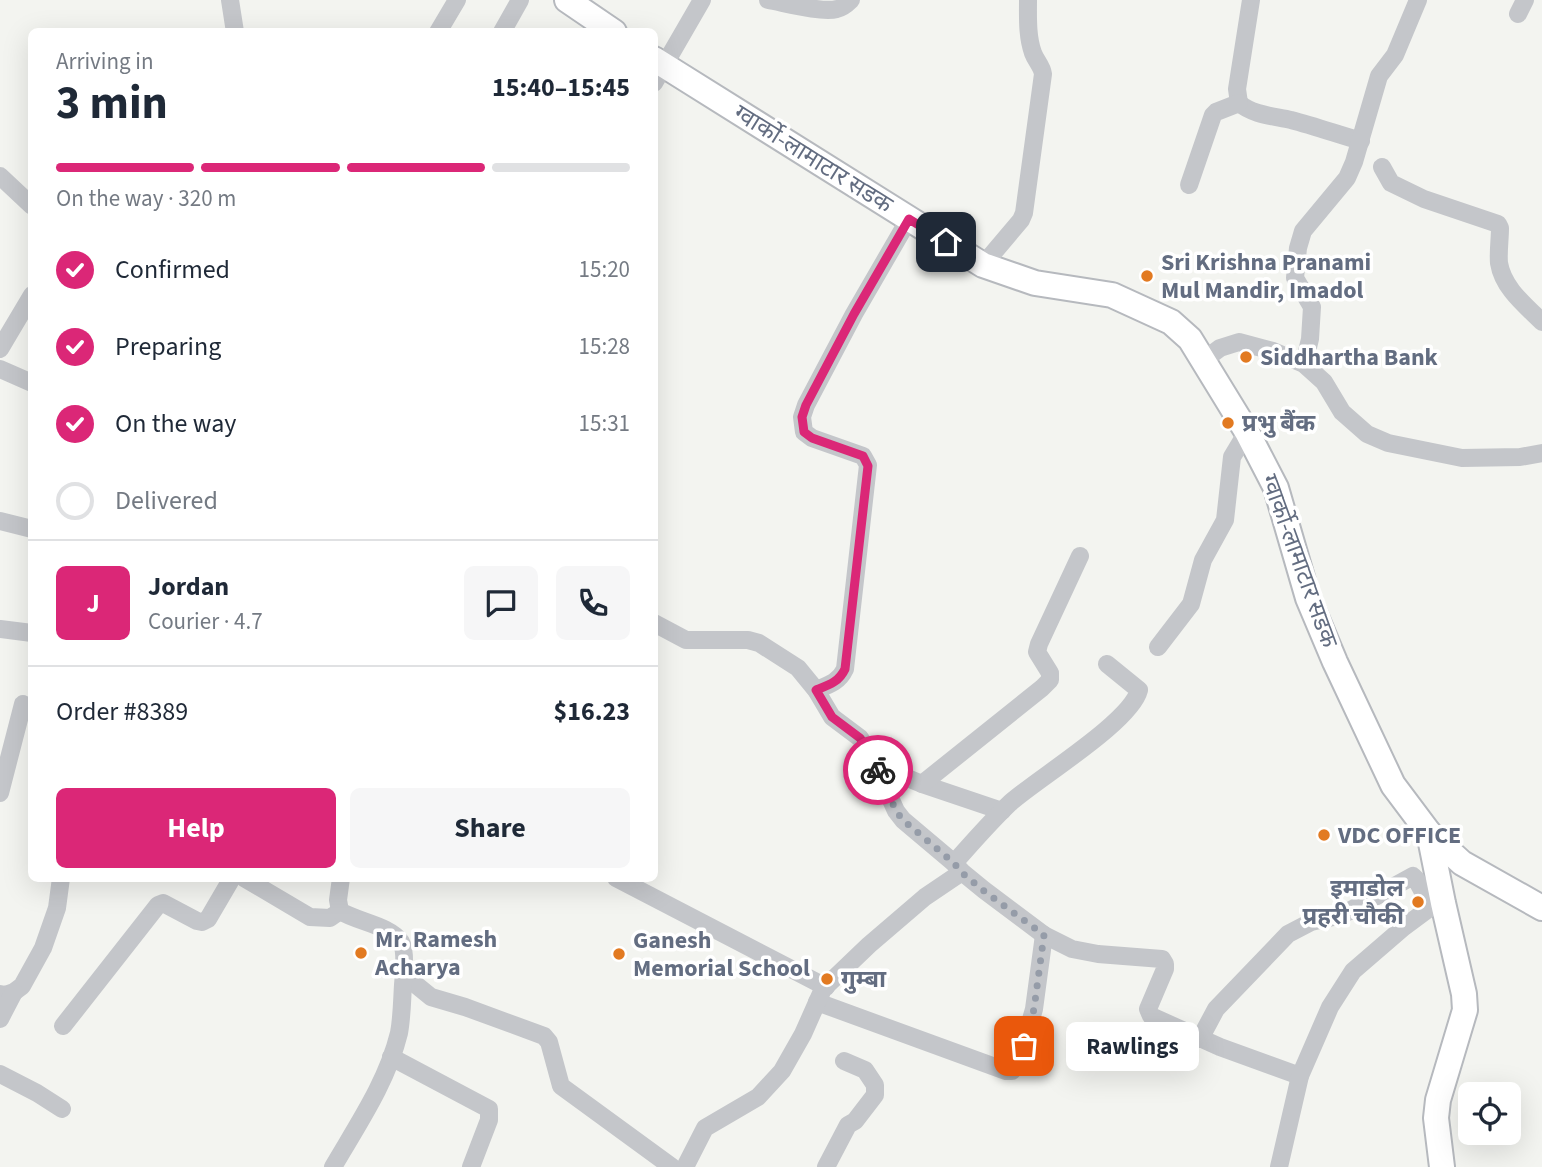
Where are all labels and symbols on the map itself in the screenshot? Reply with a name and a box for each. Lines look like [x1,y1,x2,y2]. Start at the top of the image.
street label: ग्वार्को-लामाटार सडक [727,96,900,222]
pin [916,212,976,272]
place label: Sri Krishna Pranami Mul Mandir, Imadol [1161,245,1371,308]
marker: Sri Krishna Pranami Mul Mandir, Imadol [1139,268,1155,284]
place label: Siddhartha Bank [1260,340,1439,375]
marker: Siddhartha Bank [1238,349,1254,365]
place label: प्रभु बैंक [1242,406,1316,441]
marker: प्रभु बैंक [1220,415,1236,431]
street label: ग्वार्को-लामाटार सडक [1251,470,1347,653]
courier [843,735,913,805]
place label: VDC OFFICE [1337,818,1461,853]
marker: VDC OFFICE [1316,827,1332,843]
place label: इमाडोल प्रहरी चौकी [1303,871,1405,934]
marker: इमाडोल प्रहरी चौकी [1410,894,1426,910]
place label: Mr. Ramesh Acharya [374,922,497,985]
place label: Ganesh Memorial School [633,923,810,986]
marker: Mr. Ramesh Acharya [353,945,369,961]
marker: Ganesh Memorial School [611,946,627,962]
place label: गुम्बा [841,962,887,997]
marker: गुम्बा [819,971,835,987]
pin [994,1016,1054,1076]
callout: Rawlings [1066,1021,1199,1070]

